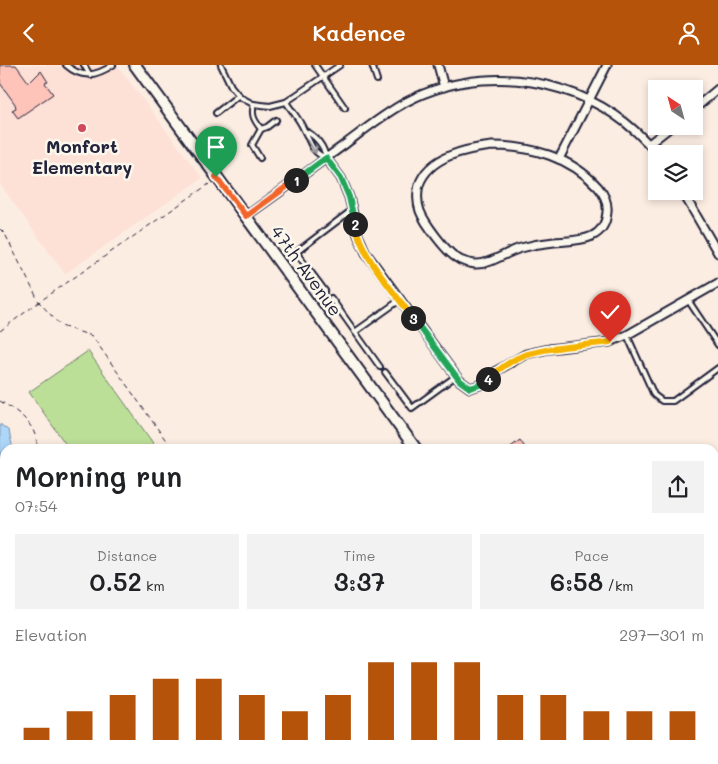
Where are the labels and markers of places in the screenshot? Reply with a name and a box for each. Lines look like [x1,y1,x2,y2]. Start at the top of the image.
marker: Monfort Elementary [76,122,88,134]
pin [195,126,237,177]
place label: Monfort Elementary [32,134,133,179]
pin: 1 [284,167,308,193]
pin: 2 [342,211,368,237]
pin [589,291,631,342]
pin: 3 [400,305,426,331]
pin: 4 [476,367,500,391]

